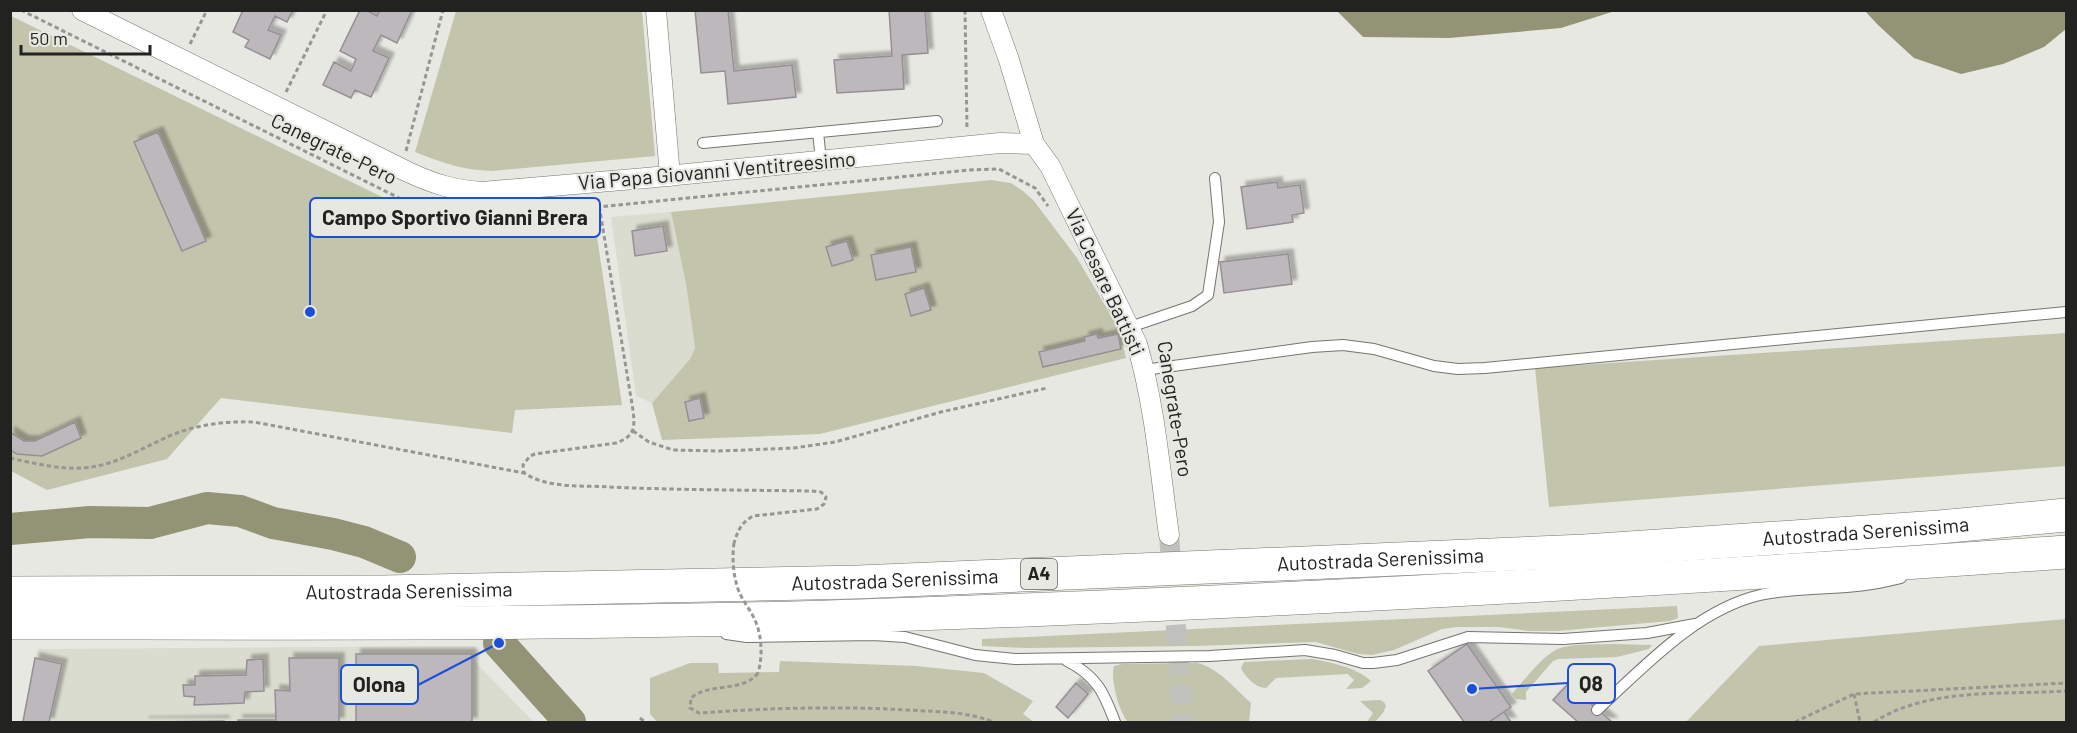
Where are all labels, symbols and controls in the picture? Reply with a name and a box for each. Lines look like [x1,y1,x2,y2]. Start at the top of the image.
scale bar [21,18,150,56]
text: 50 m [30,27,68,49]
street label: Canegrate-Pero [267,107,401,189]
street label: Via Papa Giovanni Ventitreesimo [577,146,857,194]
callout: Campo Sportivo Gianni Brera [310,198,600,237]
text: Campo Sportivo Gianni Brera [322,204,588,229]
street label: Via Cesare Battisti [1061,204,1151,359]
street label: Canegrate-Pero [1153,339,1199,479]
street label: Autostrada Serenissima [1761,511,1970,550]
street label: Autostrada Serenissima [1276,542,1484,575]
road number: A4 [1021,559,1057,589]
street label: Autostrada Serenissima [791,563,999,594]
street label: Autostrada Serenissima [305,576,513,603]
callout: Q8 [1568,664,1615,703]
callout: Olona [341,665,418,704]
text: Q8 [1579,670,1603,695]
text: Olona [353,671,405,696]

